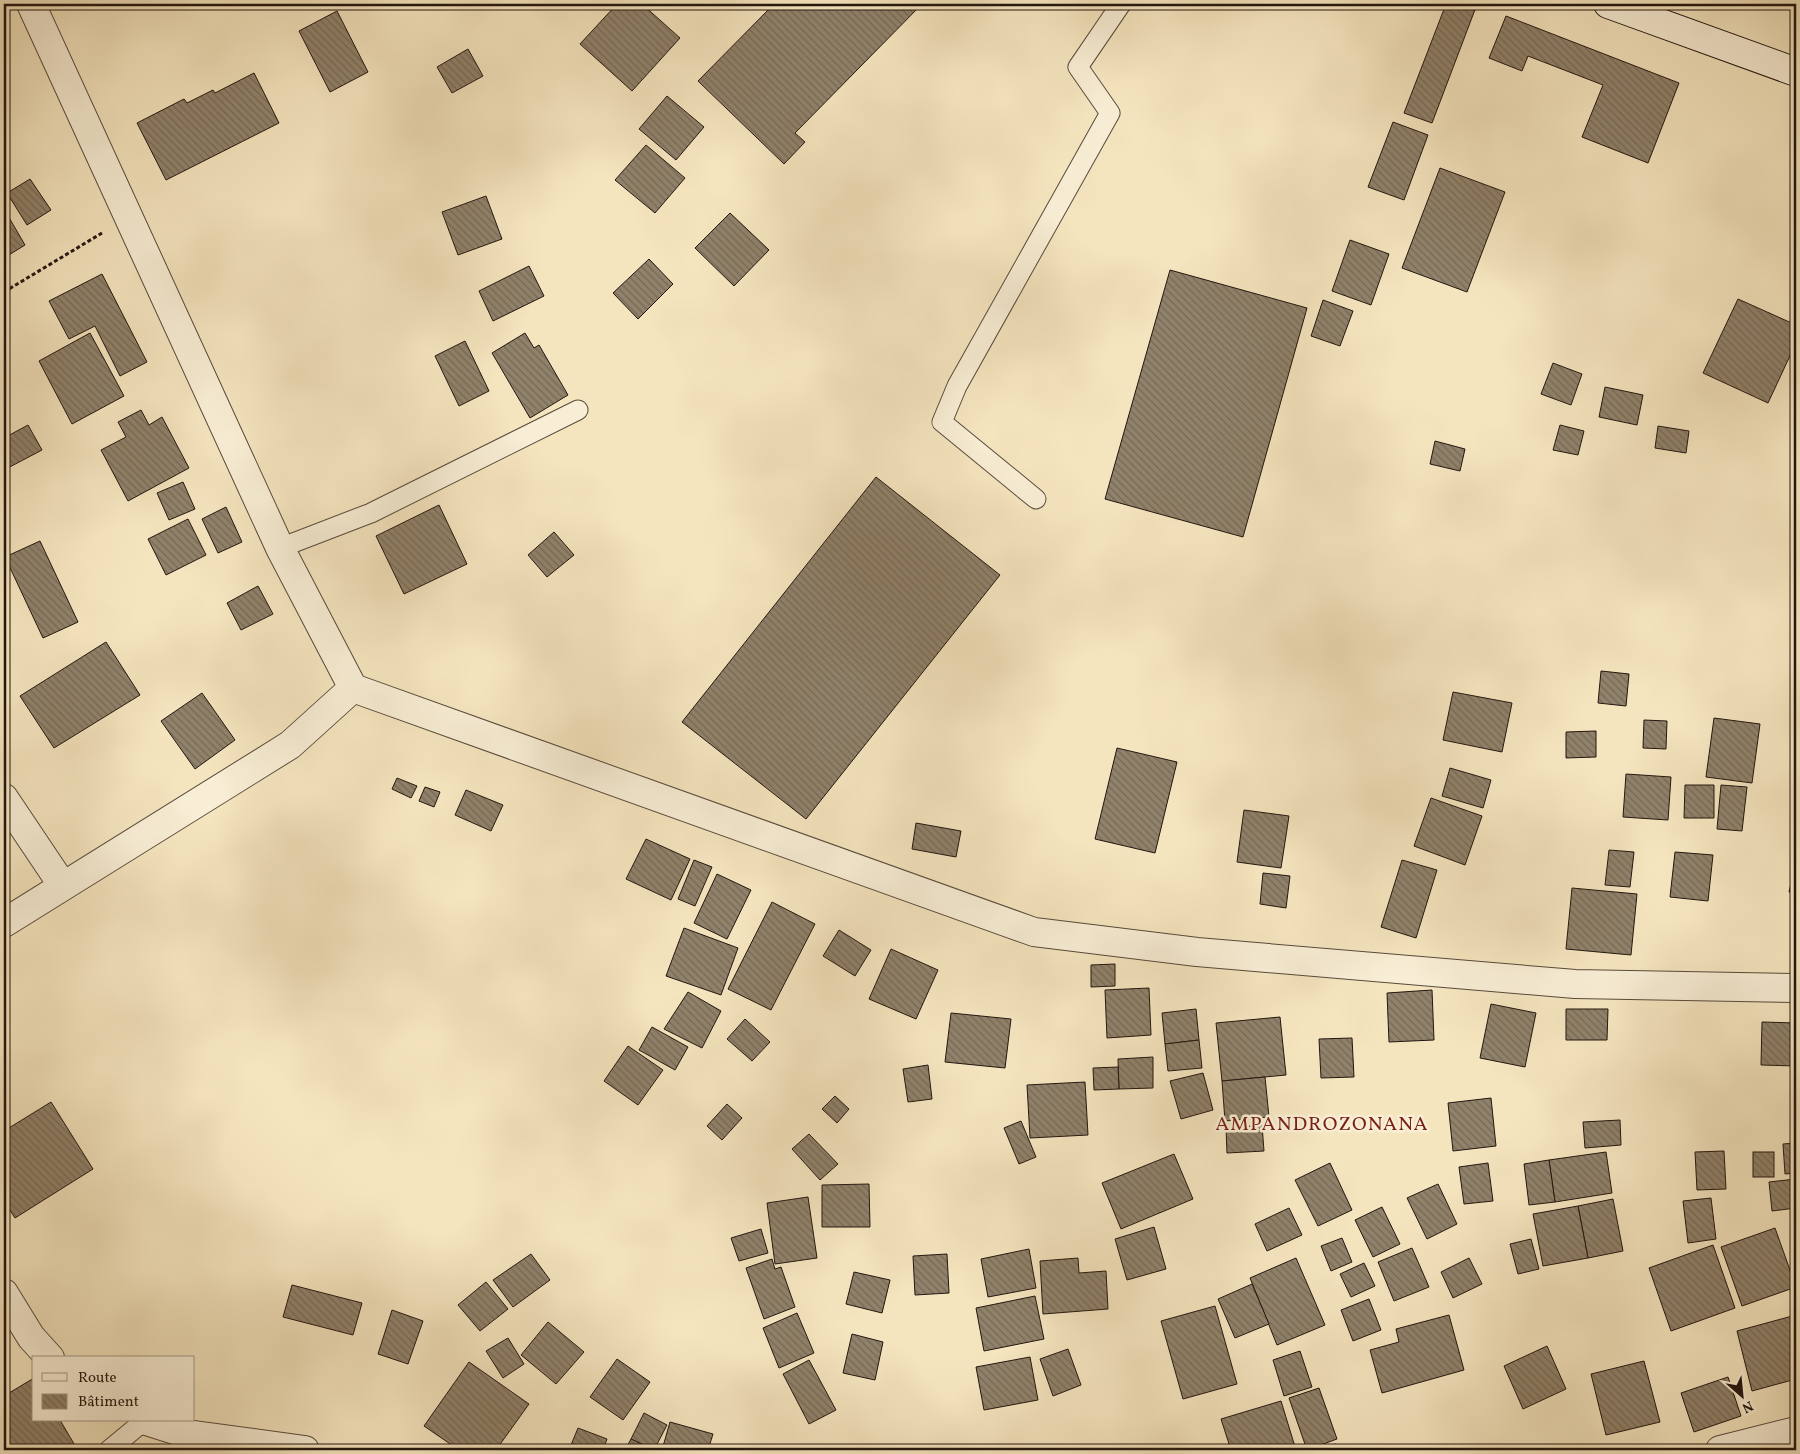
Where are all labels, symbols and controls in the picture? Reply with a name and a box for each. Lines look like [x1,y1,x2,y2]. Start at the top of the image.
district label: AMPANDROZONANA [1215,1111,1429,1139]
legend [32,1356,195,1422]
text: Route [78,1368,117,1389]
north arrow [1718,1372,1768,1422]
text: Bâtiment [78,1392,139,1413]
text: N [1738,1395,1756,1417]

